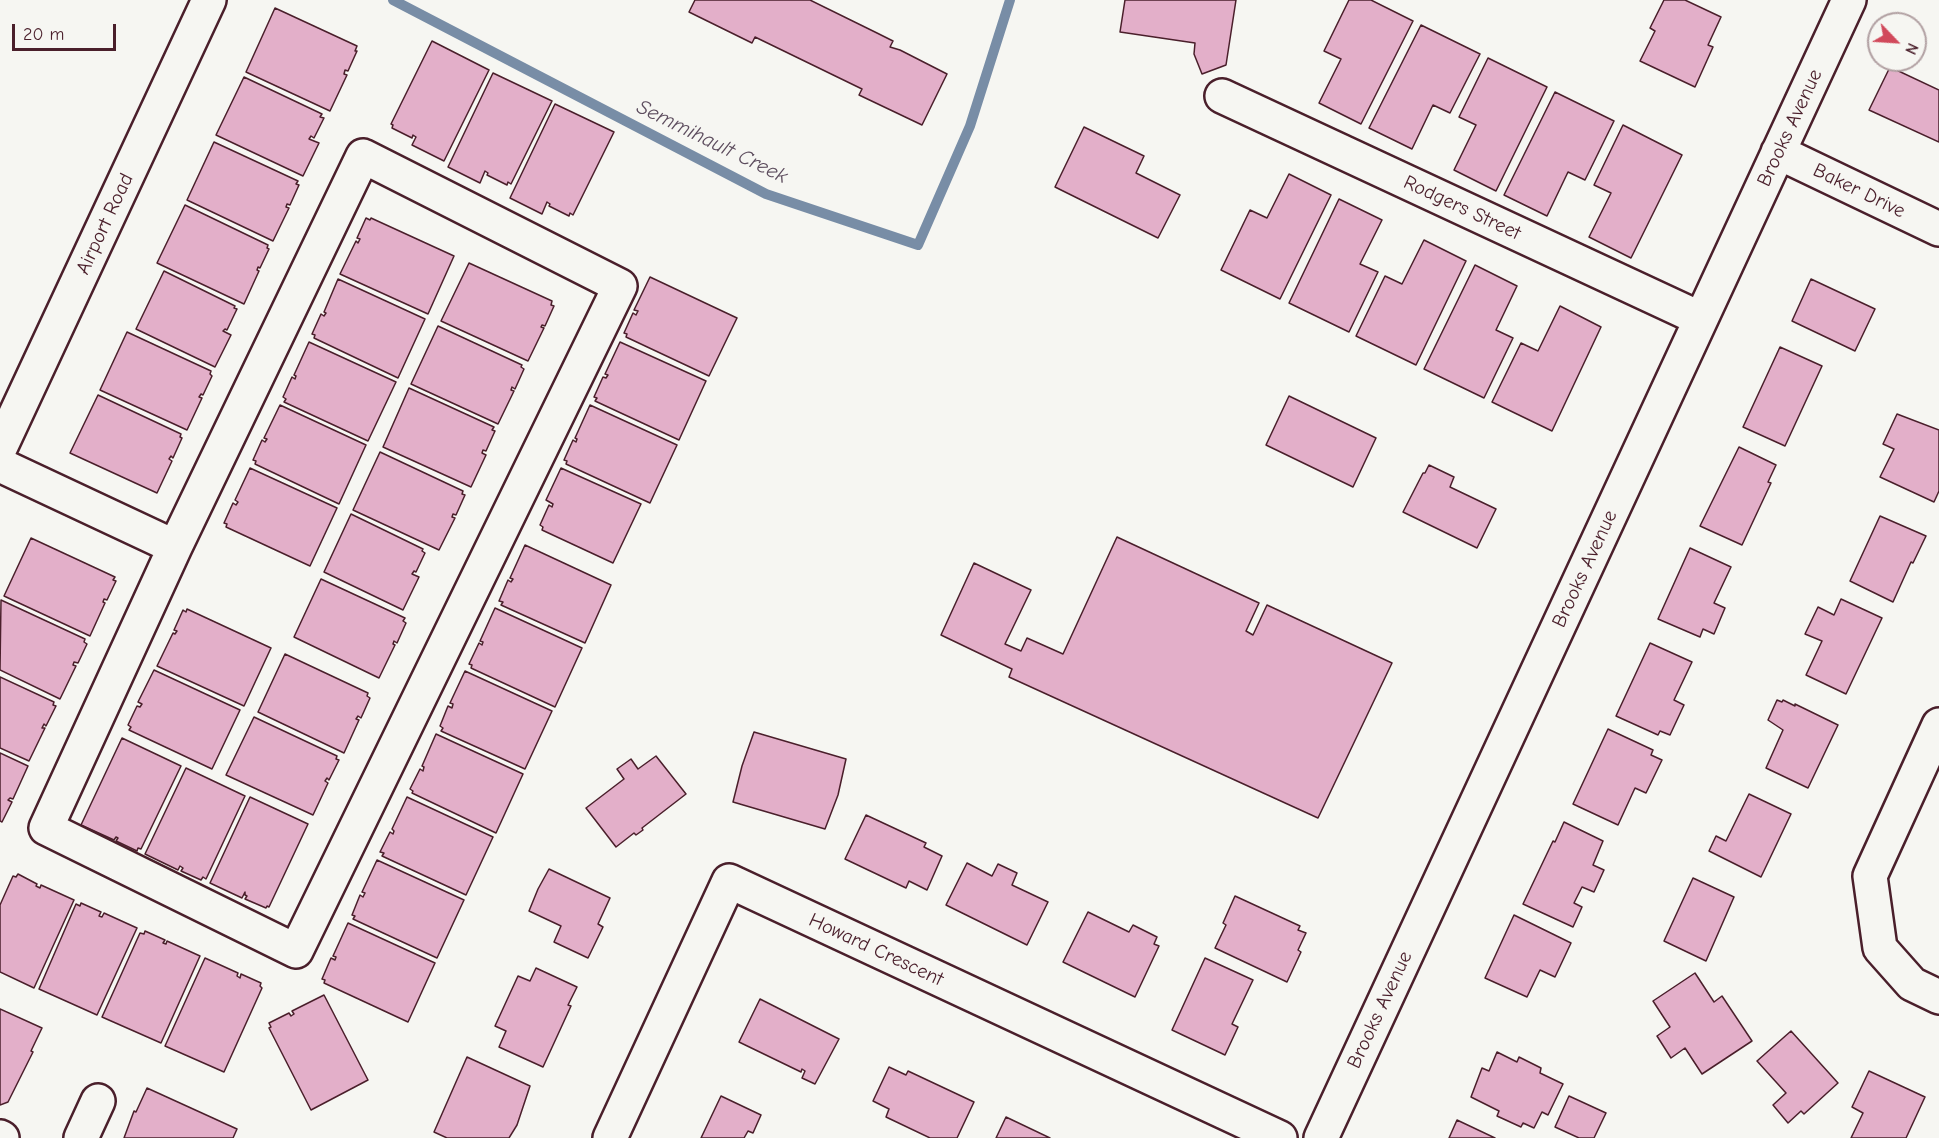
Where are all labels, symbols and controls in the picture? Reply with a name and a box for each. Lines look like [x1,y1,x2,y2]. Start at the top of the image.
scale bar [15,12,118,50]
north arrow [1867,12,1927,72]
text: 20 m [23,24,64,45]
text: N [1901,40,1922,57]
street label: Brooks Avenue [1752,65,1828,191]
water label: Semmihault Creek [632,95,792,189]
street label: Baker Drive [1809,158,1909,224]
street label: Airport Road [71,170,139,278]
street label: Rodgers Street [1400,170,1524,246]
street label: Brooks Avenue [1547,506,1623,632]
street label: Howard Crescent [805,908,947,992]
street label: Brooks Avenue [1342,947,1418,1073]

